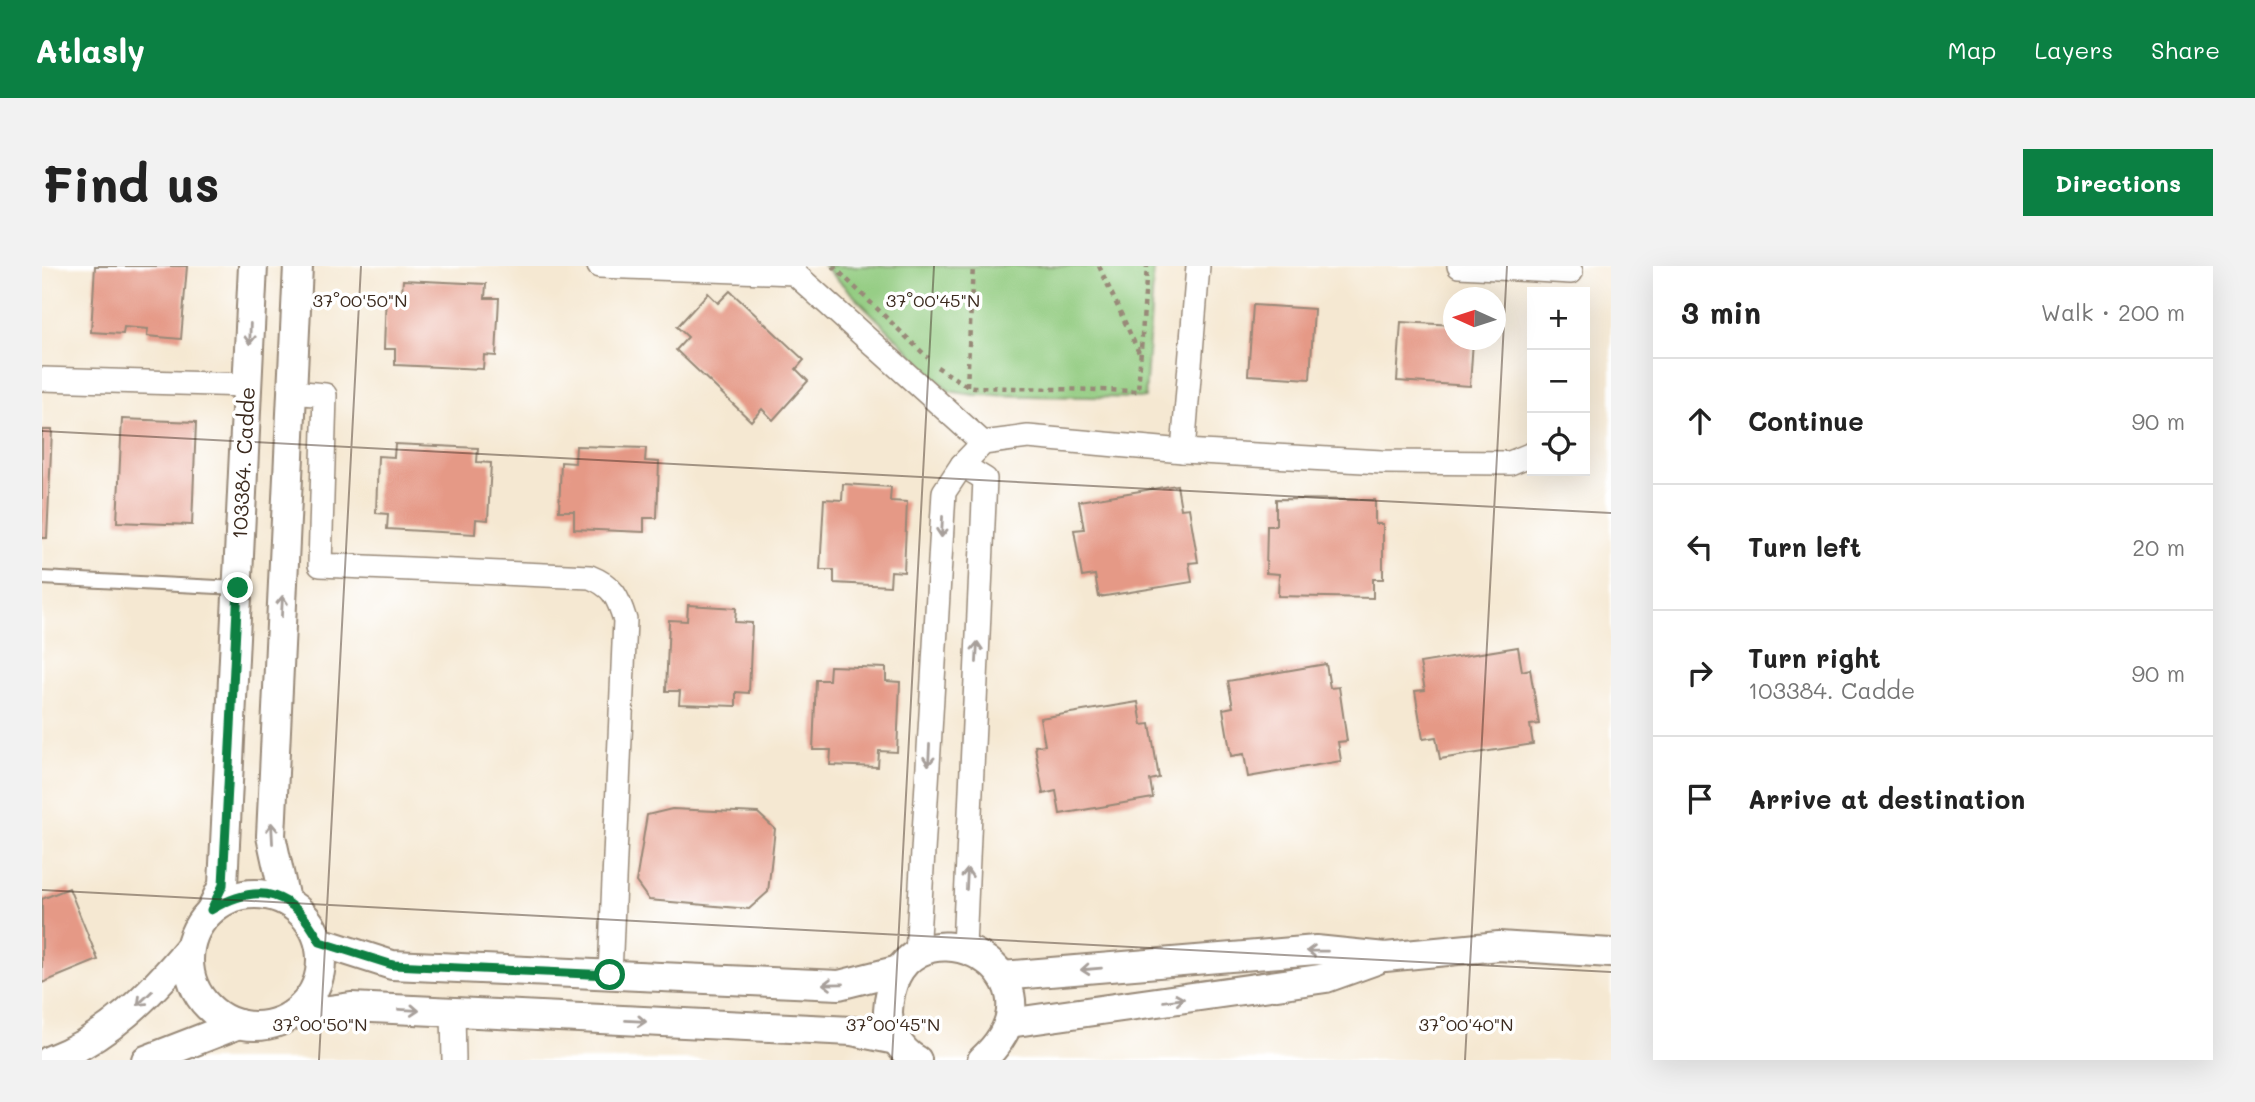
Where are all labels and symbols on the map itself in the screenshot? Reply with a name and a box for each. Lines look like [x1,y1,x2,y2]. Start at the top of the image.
north arrow [1443,287,1506,350]
text: 37°00'50"N [313,288,407,312]
text: 37°00'45"N [886,288,980,312]
one-way arrow [243,322,256,345]
street label: 103384. Cadde [225,386,260,540]
one-way arrow [935,516,948,538]
route end [222,572,253,603]
one-way arrow [275,595,288,618]
one-way arrow [971,641,984,664]
one-way arrow [922,743,935,766]
one-way arrow [265,822,278,845]
one-way arrow [961,868,974,891]
one-way arrow [1306,944,1329,958]
route start [594,959,625,990]
one-way arrow [1080,963,1102,976]
one-way arrow [821,977,844,991]
one-way arrow [136,989,153,1006]
one-way arrow [1162,993,1185,1006]
one-way arrow [397,1003,420,1016]
text: 37°00'50"N [273,1012,367,1036]
text: 37°00'45"N [846,1012,940,1036]
text: 37°00'40"N [1419,1012,1514,1036]
one-way arrow [624,1014,647,1027]

